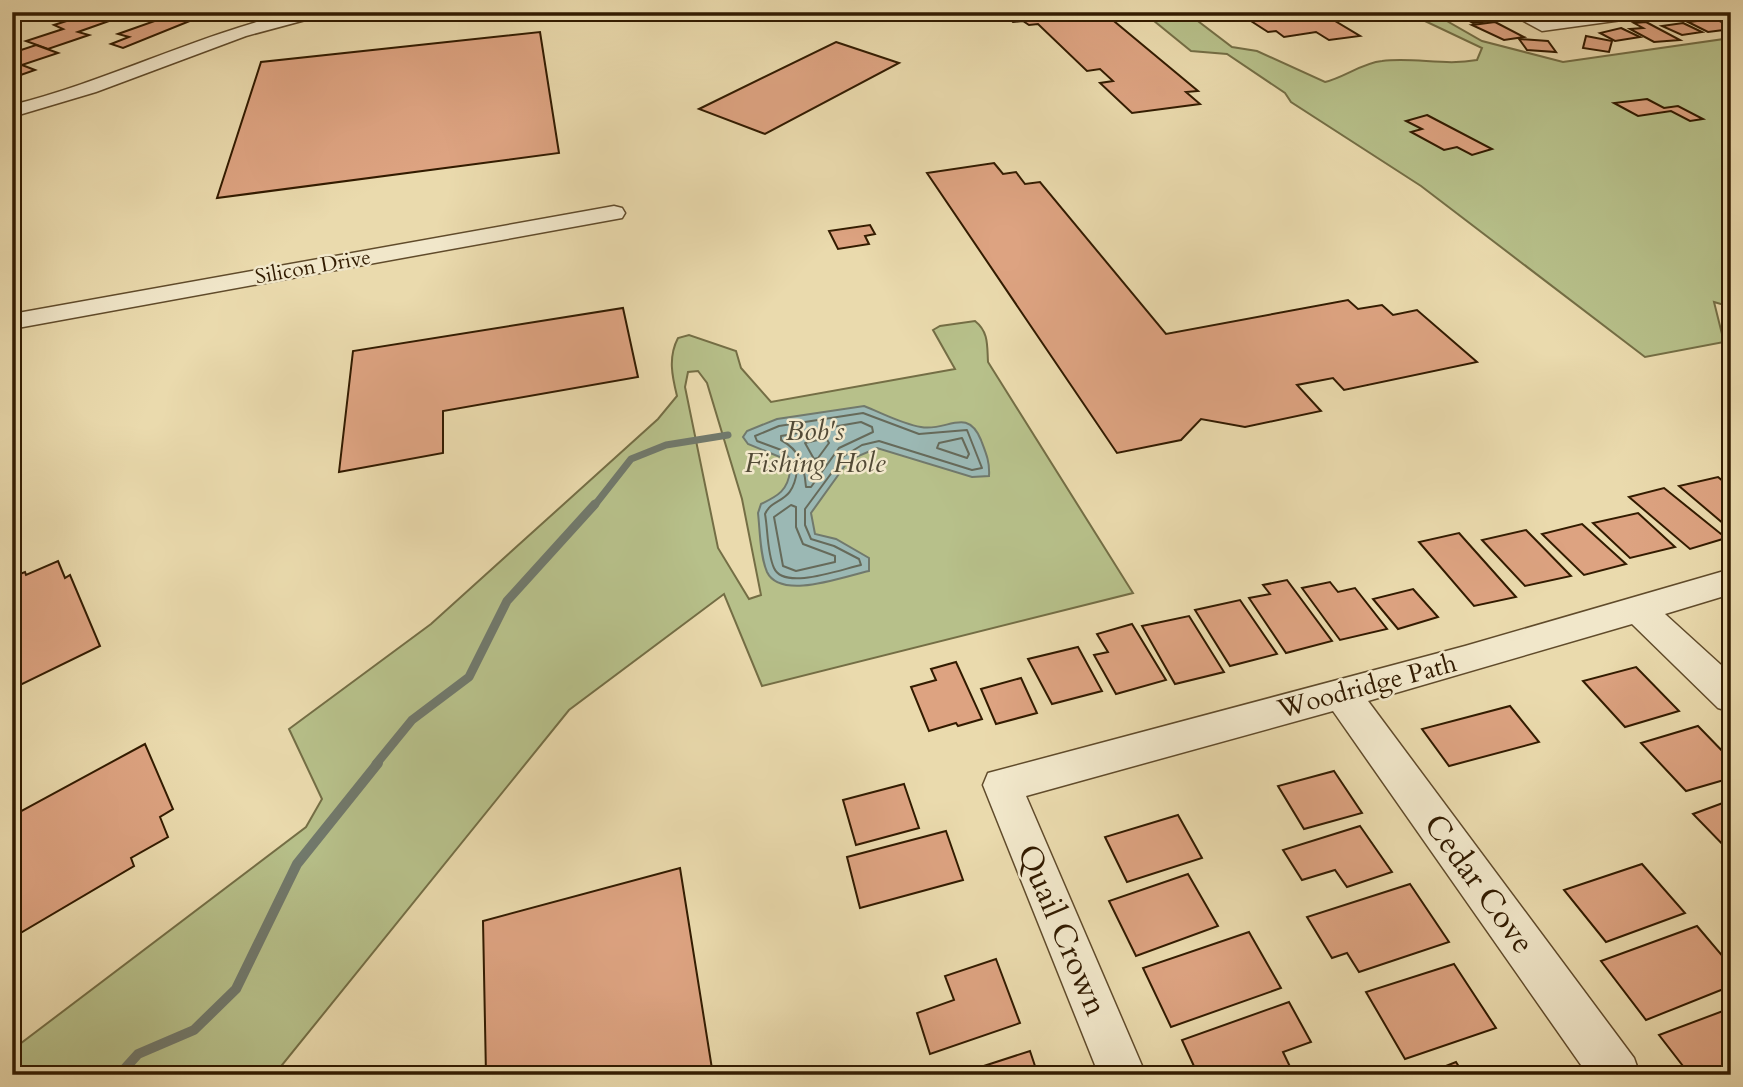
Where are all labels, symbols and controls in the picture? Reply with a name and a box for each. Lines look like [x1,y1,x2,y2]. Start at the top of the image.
street label: Silicon Drive [253,243,373,291]
water label: Bob's Fishing Hole [744,412,886,482]
street label: Woodridge Path [1273,645,1460,727]
street label: Cedar Cove [1413,805,1545,963]
street label: Quail Crown [1006,838,1118,1022]

